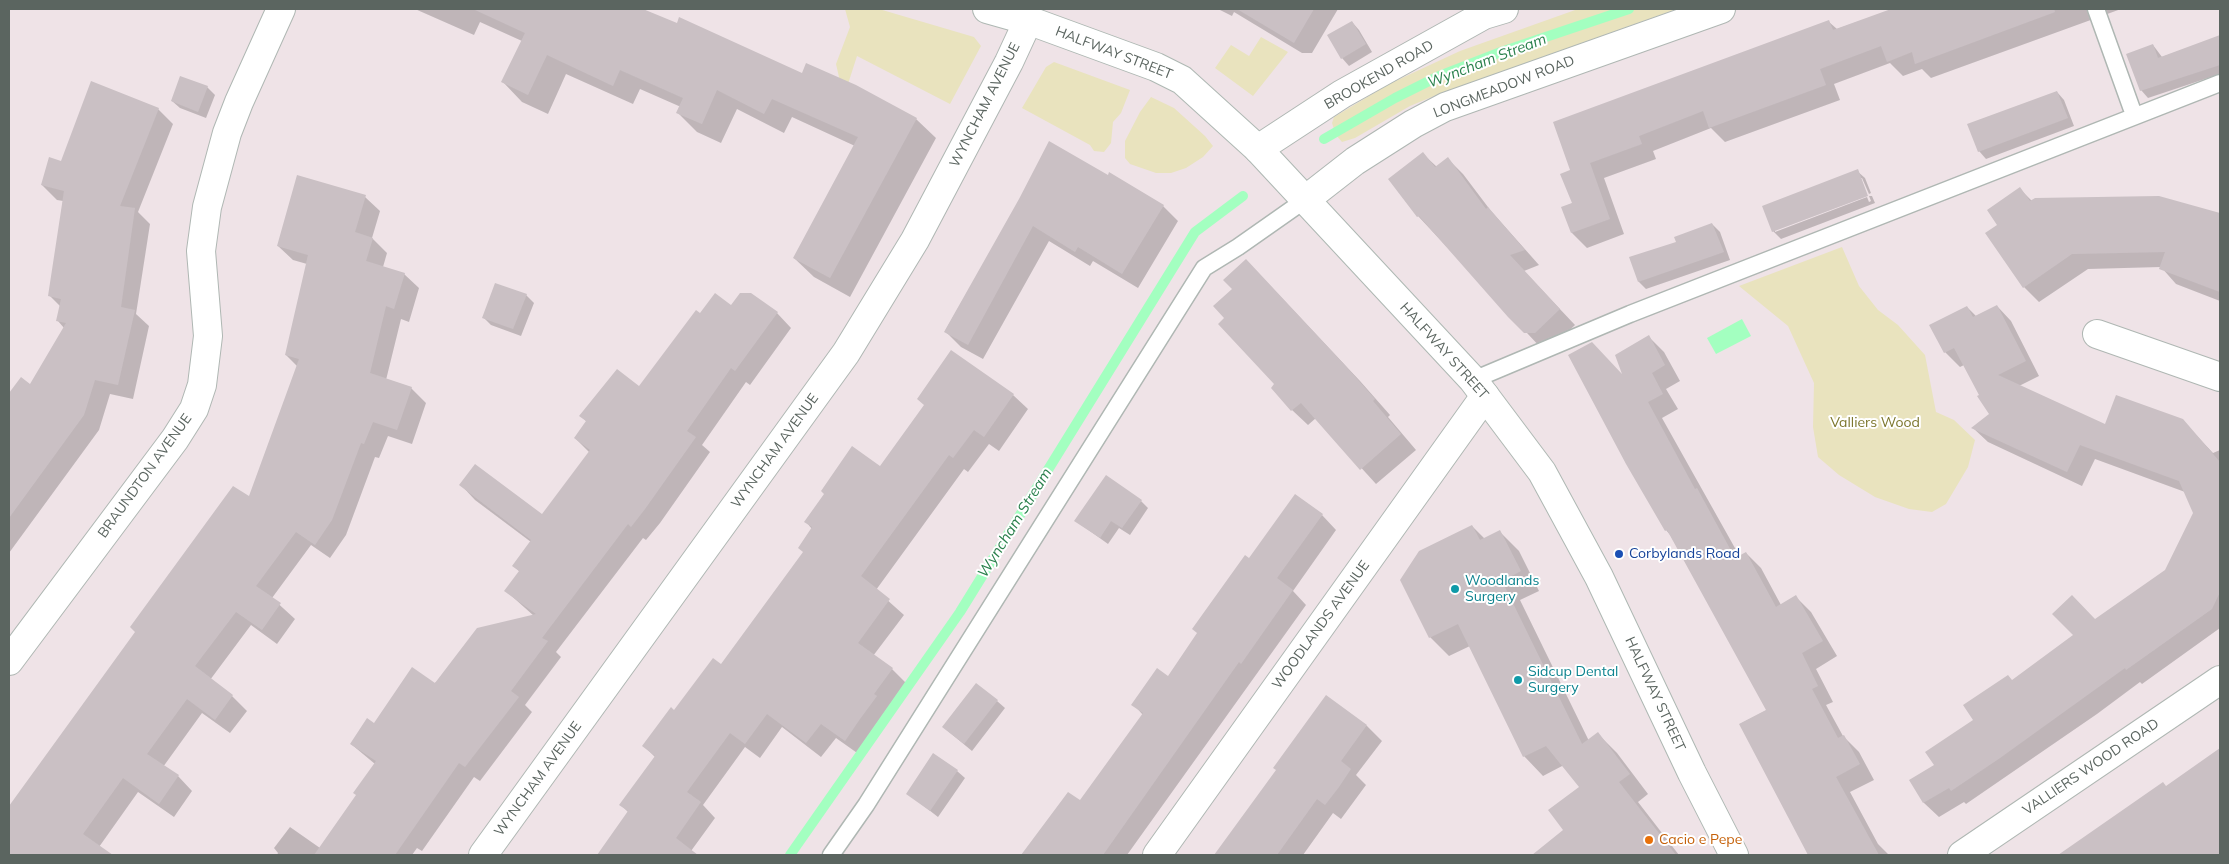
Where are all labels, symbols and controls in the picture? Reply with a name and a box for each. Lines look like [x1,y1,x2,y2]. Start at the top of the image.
street label: HALFWAY STREET [1053,23,1175,83]
water label: Wyncham Stream [1425,30,1549,92]
street label: BROOKEND ROAD [1321,37,1437,113]
street label: WYNCHAM AVENUE [946,40,1024,170]
street label: LONGMEADOW ROAD [1431,52,1577,122]
street label: HALFWAY STREET [1396,299,1492,403]
street label: WYNCHAM AVENUE [728,390,822,512]
street label: BRAUNDTON AVENUE [94,411,196,541]
park label: Valliers Wood [1830,415,1920,431]
water label: Wyncham Stream [974,465,1056,581]
place label: Corbylands Road [1629,546,1740,562]
marker: Corbylands Road [1613,548,1625,560]
street label: WOODLANDS AVENUE [1269,557,1373,693]
place label: Woodlands Surgery [1465,573,1539,606]
marker: Woodlands Surgery [1449,583,1461,595]
street label: HALFWAY STREET [1621,634,1689,754]
place label: Sidcup Dental Surgery [1528,664,1618,696]
marker: Sidcup Dental Surgery [1512,674,1524,686]
street label: VALLIERS WOOD ROAD [2020,715,2162,819]
street label: WYNCHAM AVENUE [491,718,585,840]
place label: Cacio e Pepe [1659,832,1742,848]
marker: Cacio e Pepe [1643,834,1655,846]

